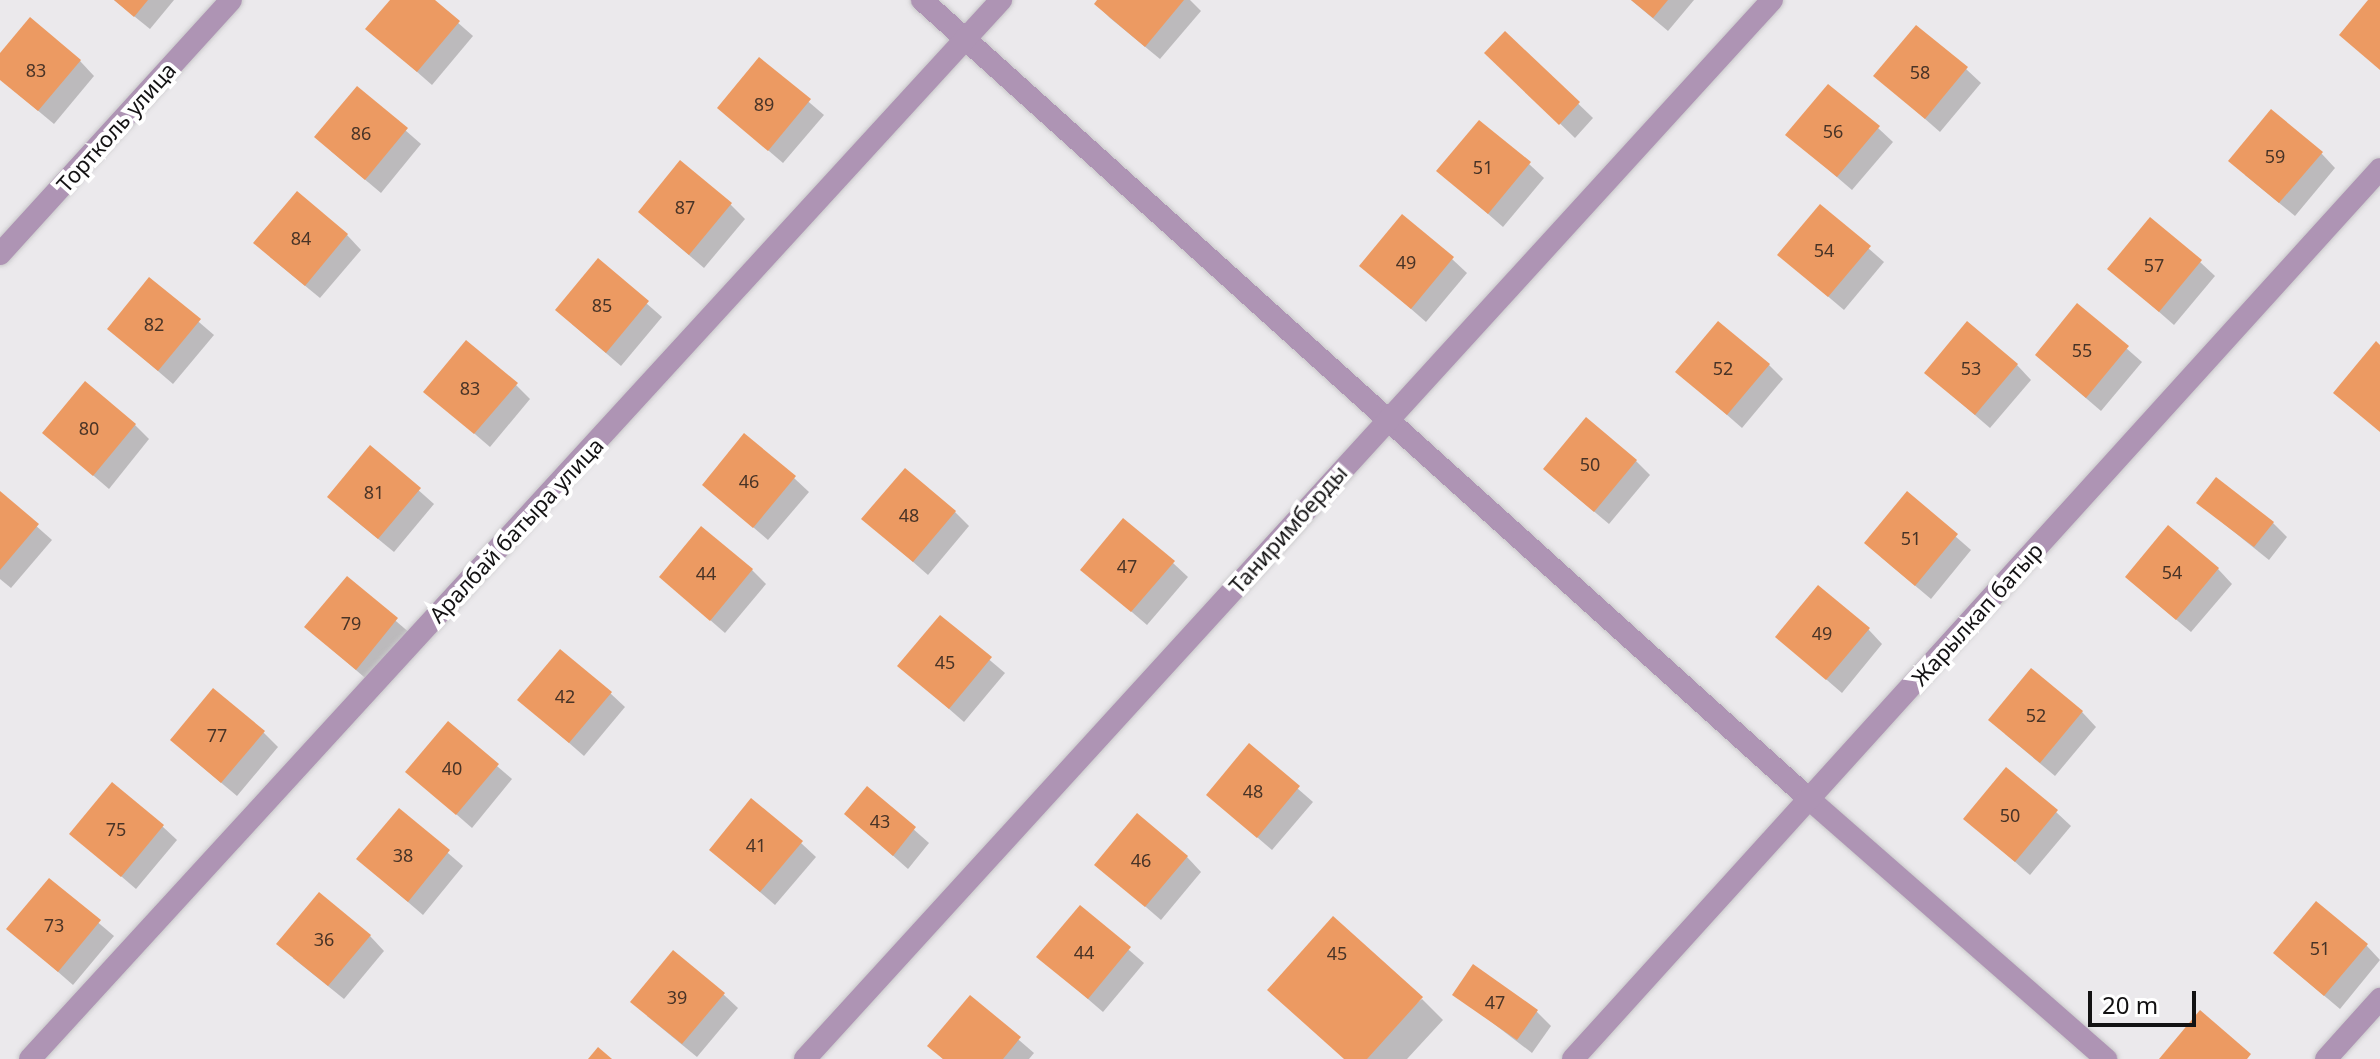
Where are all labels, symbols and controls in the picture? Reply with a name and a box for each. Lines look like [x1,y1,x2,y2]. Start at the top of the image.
street label: Тортколь улица [51,57,181,197]
house number: 83 [26,59,46,81]
house number: 58 [1910,61,1930,83]
house number: 89 [754,93,774,115]
house number: 56 [1823,120,1843,142]
house number: 86 [351,122,371,144]
house number: 59 [2265,145,2285,167]
house number: 51 [1473,156,1493,178]
house number: 87 [675,196,695,218]
house number: 84 [291,227,311,249]
house number: 54 [1814,239,1834,261]
house number: 49 [1396,251,1416,273]
house number: 57 [2144,254,2164,276]
house number: 85 [592,294,612,316]
house number: 82 [144,313,164,335]
house number: 55 [2072,339,2092,361]
house number: 52 [1713,357,1733,379]
house number: 53 [1961,357,1981,379]
house number: 83 [460,377,480,399]
house number: 80 [79,417,99,439]
street label: Аралбай батыра улица [423,432,609,628]
house number: 50 [1580,453,1600,475]
street label: Таниримберды [1224,460,1352,598]
house number: 46 [739,470,759,492]
house number: 81 [364,481,384,503]
house number: 48 [899,504,919,526]
house number: 51 [1901,527,1921,549]
street label: Жарылкап батыр [1906,537,2048,691]
house number: 47 [1117,555,1137,577]
house number: 54 [2162,561,2182,583]
house number: 44 [696,562,716,584]
house number: 79 [341,612,361,634]
house number: 49 [1812,622,1832,644]
house number: 45 [935,651,955,673]
house number: 42 [555,685,575,707]
house number: 52 [2026,704,2046,726]
house number: 77 [207,724,227,746]
house number: 40 [442,757,462,779]
house number: 48 [1243,780,1263,802]
house number: 50 [2000,804,2020,826]
house number: 43 [870,810,890,832]
house number: 75 [106,818,126,840]
house number: 41 [746,834,766,856]
house number: 38 [393,844,413,866]
house number: 46 [1131,849,1151,871]
house number: 73 [44,914,64,936]
house number: 36 [314,928,334,950]
house number: 51 [2310,937,2330,959]
house number: 44 [1074,941,1094,963]
house number: 45 [1327,942,1347,964]
scale bar [2092,975,2200,1025]
house number: 39 [667,986,687,1008]
text: 20 m [2102,988,2158,1021]
house number: 47 [1485,991,1505,1013]

